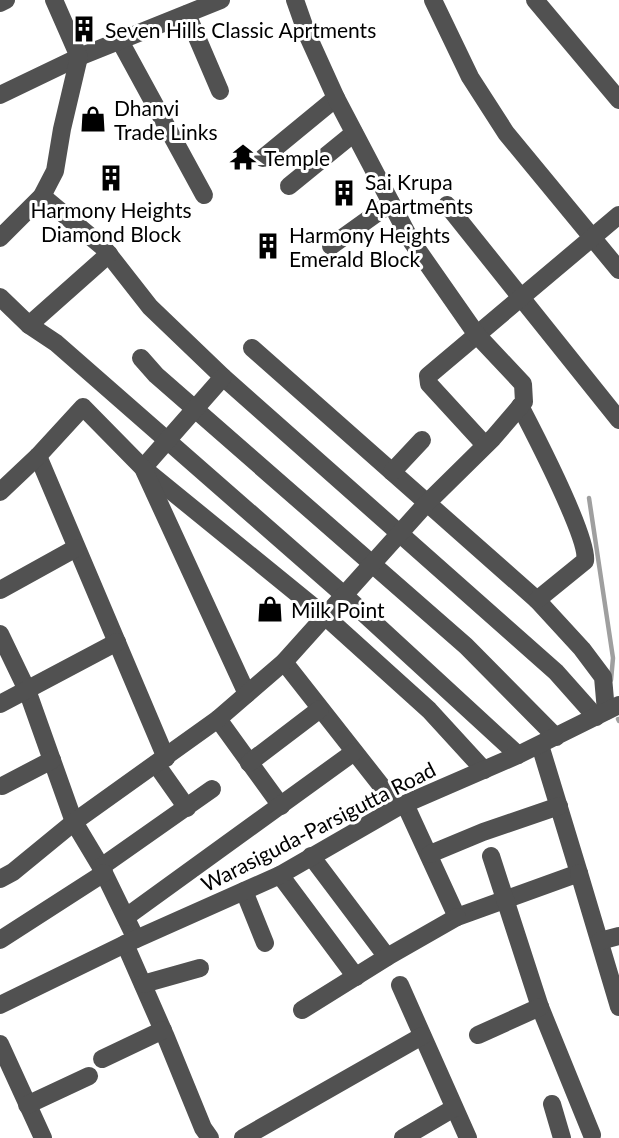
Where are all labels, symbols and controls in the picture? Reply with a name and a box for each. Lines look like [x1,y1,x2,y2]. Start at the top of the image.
building icon: Seven Hills Classic Aprtments [69,14,99,44]
place label: Seven Hills Classic Aprtments [105,17,376,42]
place label: Dhanvi Trade Links [114,95,218,144]
shop icon: Dhanvi Trade Links [78,104,108,134]
temple icon: Temple [228,142,258,172]
place label: Temple [264,145,330,170]
building icon: Harmony Heights Diamond Block [96,163,126,193]
place label: Sai Krupa Apartments [365,169,473,218]
building icon: Sai Krupa Apartments [329,178,359,208]
place label: Harmony Heights Diamond Block [30,197,192,246]
place label: Harmony Heights Emerald Block [289,222,450,271]
building icon: Harmony Heights Emerald Block [253,231,283,261]
shop icon: Milk Point [255,594,285,624]
place label: Milk Point [291,597,385,622]
street label: Warasiguda-Parsigutta Road [197,756,439,896]

